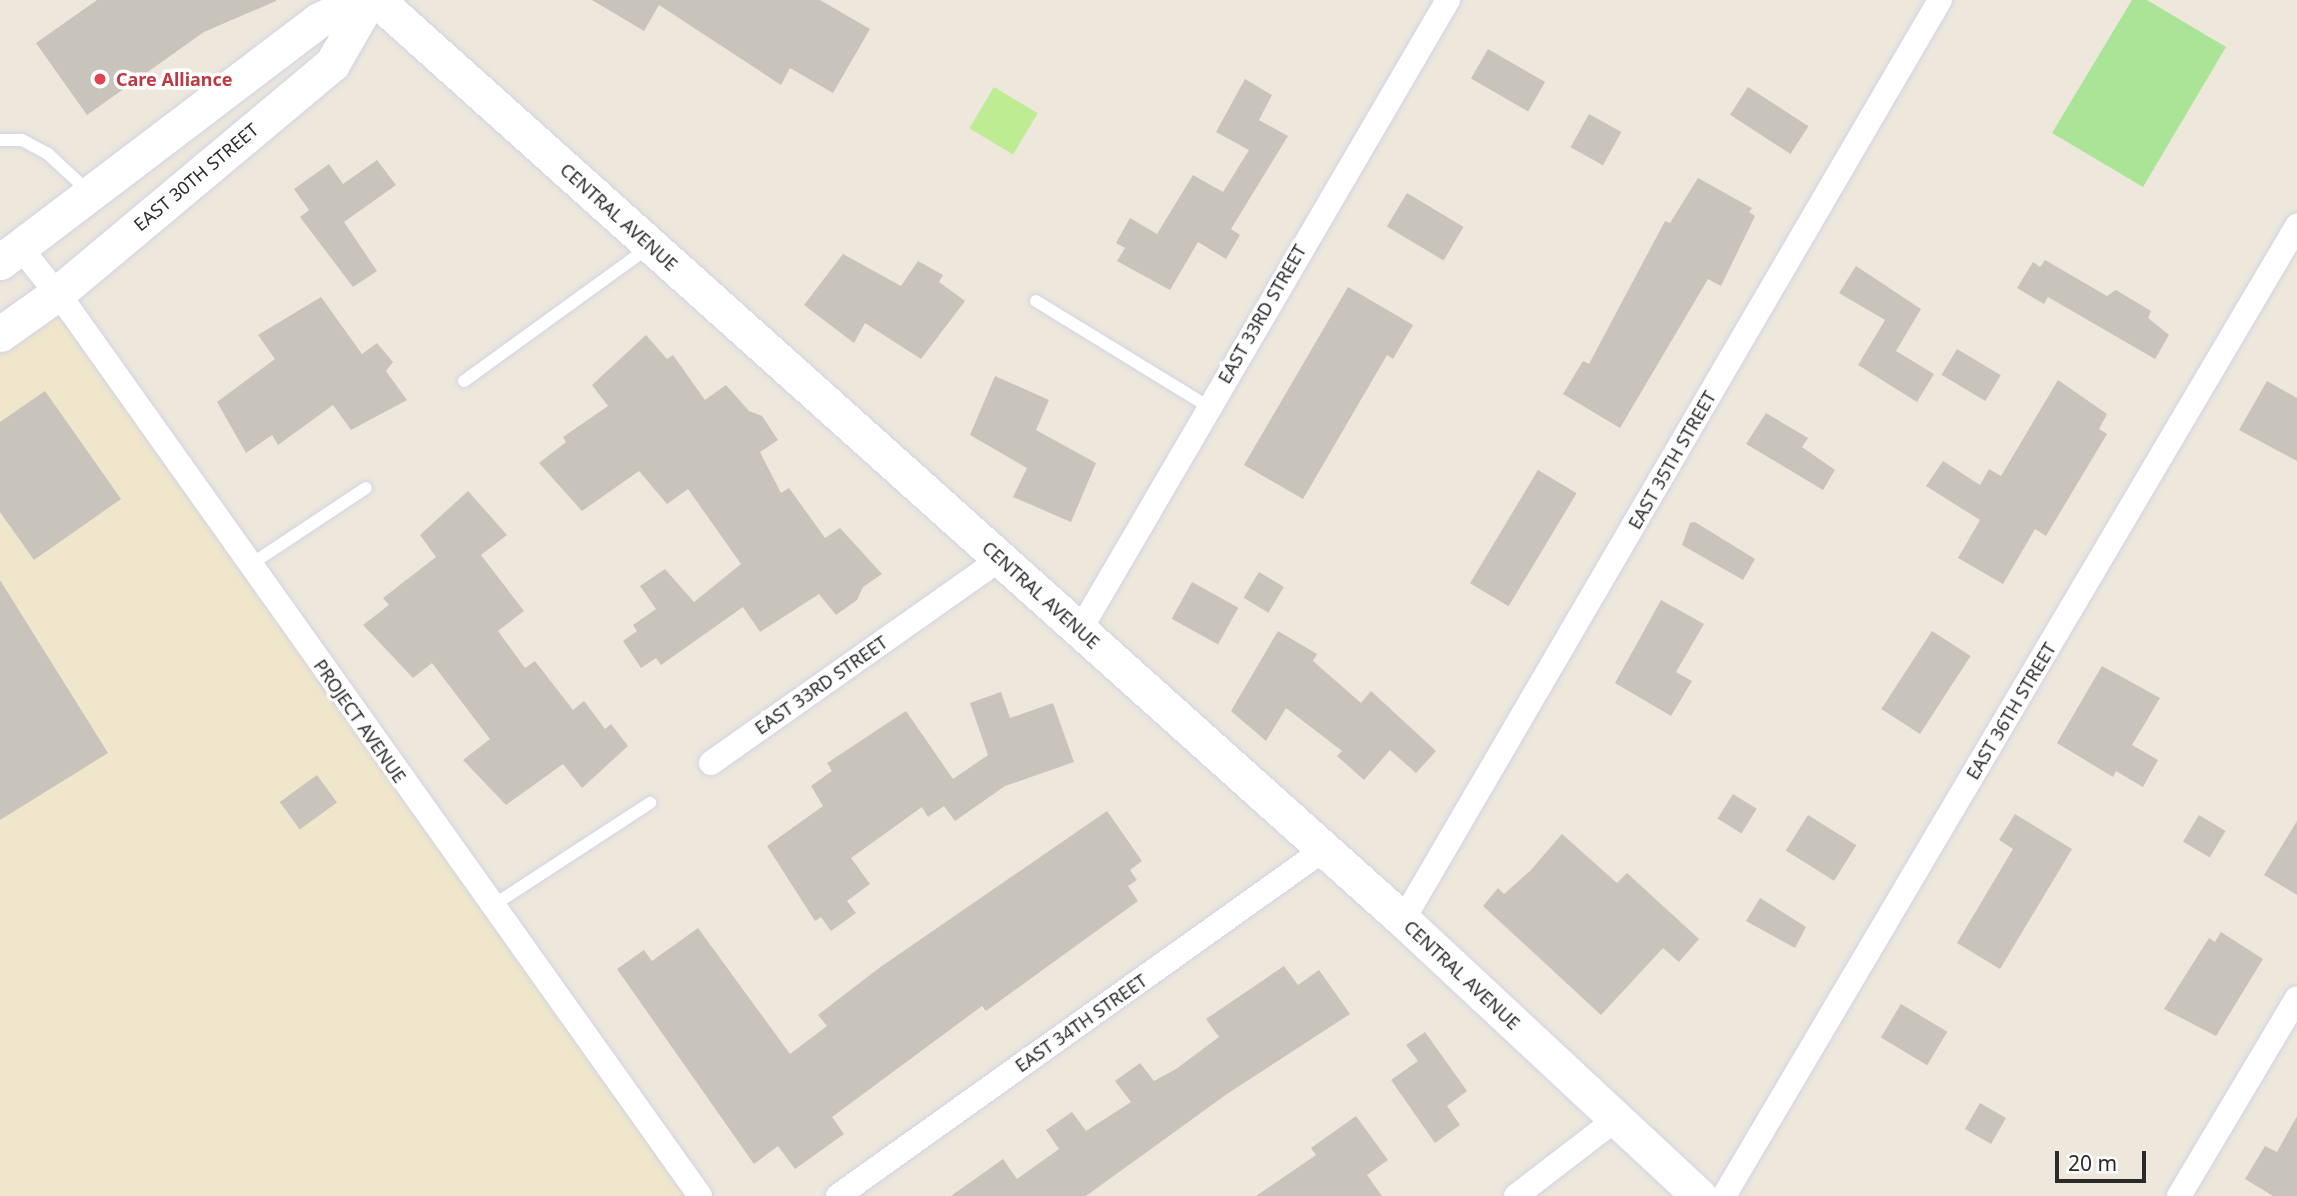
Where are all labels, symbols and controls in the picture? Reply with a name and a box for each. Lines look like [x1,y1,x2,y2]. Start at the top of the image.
place label: Care Alliance [116,68,233,90]
marker: Care Alliance [90,69,110,89]
street label: EAST 30TH STREET [129,119,263,235]
street label: CENTRAL AVENUE [556,159,682,275]
street label: EAST 33RD STREET [1213,241,1311,387]
street label: EAST 35TH STREET [1624,387,1720,533]
street label: CENTRAL AVENUE [978,537,1104,653]
street label: EAST 33RD STREET [751,631,891,739]
street label: EAST 36TH STREET [1962,639,2060,783]
street label: PROJECT AVENUE [309,655,411,787]
street label: CENTRAL AVENUE [1400,916,1524,1034]
street label: EAST 34TH STREET [1011,969,1151,1077]
scale bar [2059,1136,2150,1180]
text: 20 m [2068,1149,2117,1177]

